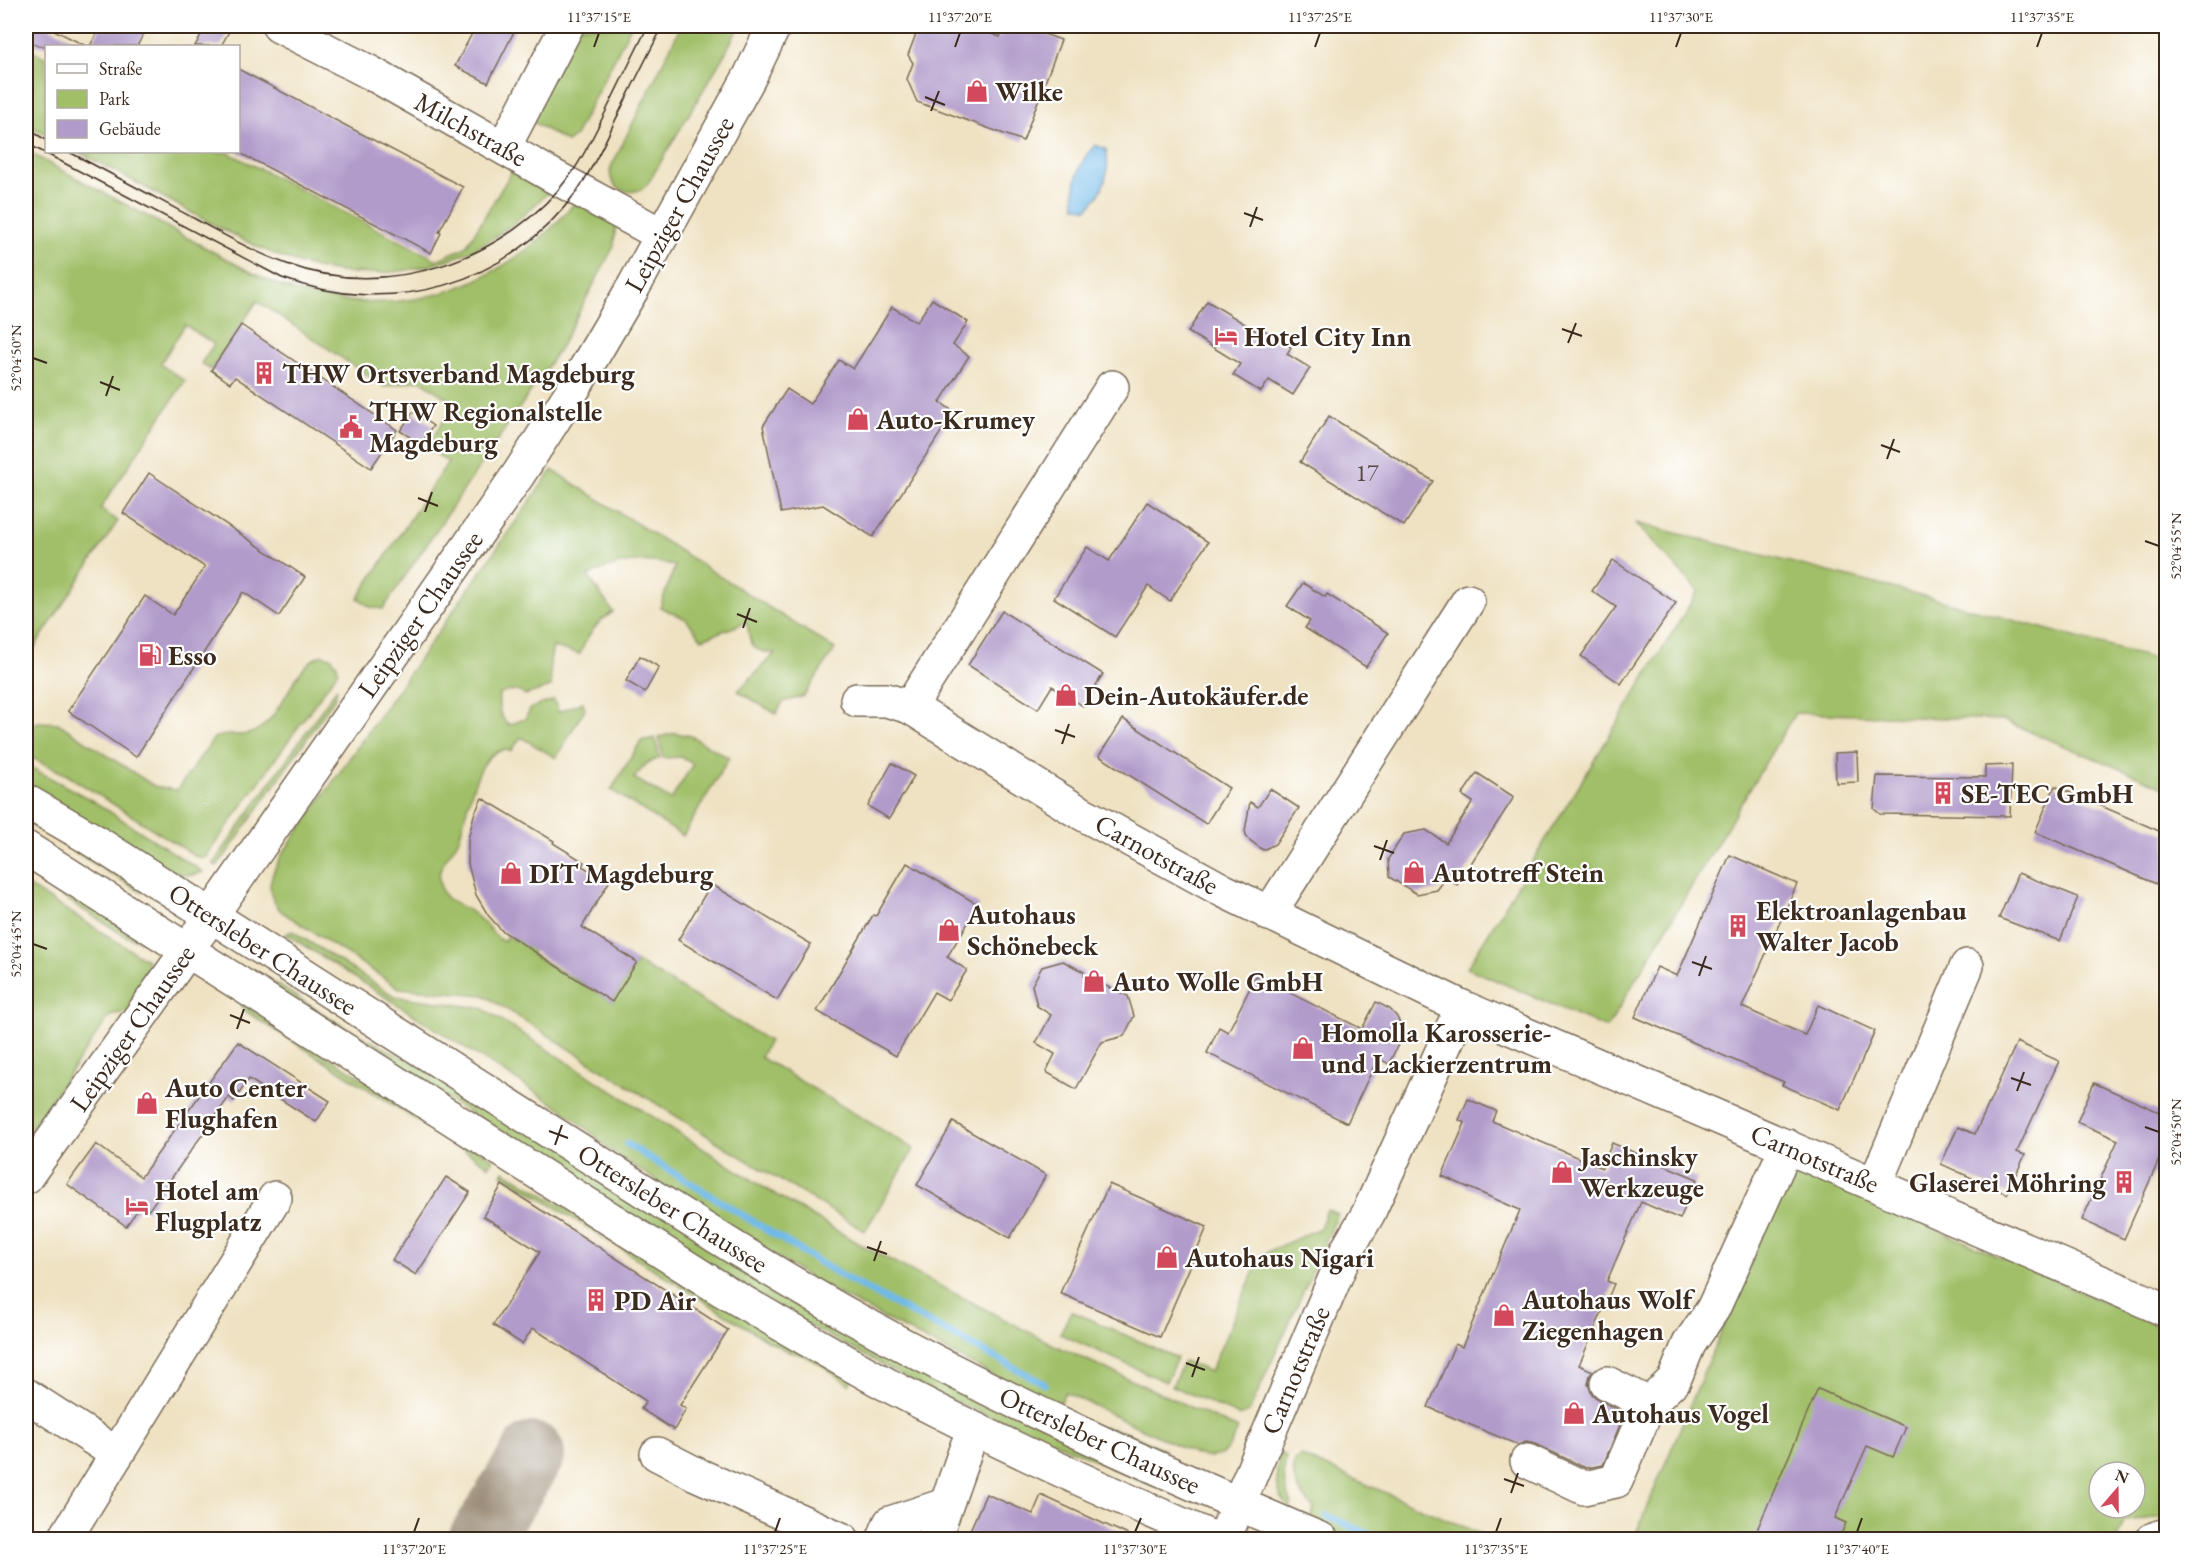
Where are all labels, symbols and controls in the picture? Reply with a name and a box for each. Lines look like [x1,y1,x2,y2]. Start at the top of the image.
text: 11°37'15"E [567,7,632,26]
text: 11°37'20"E [928,7,993,26]
text: 11°37'25"E [1288,7,1353,26]
text: 11°37'30"E [1649,7,1714,26]
text: 11°37'35"E [2010,7,2075,26]
legend [45,45,240,153]
text: Straße [99,57,142,80]
place label: Wilke [995,74,1063,109]
shop icon: Wilke [964,78,990,104]
street label: Milchstraße [409,84,533,174]
text: Park [99,87,130,110]
street label: Leipziger Chaussee [616,110,742,298]
text: Gebäude [99,117,161,140]
place label: Hotel City Inn [1244,319,1411,354]
hotel icon: Hotel City Inn [1213,323,1239,349]
text: 52°04'50"N [6,324,25,392]
place label: THW Ortsverband Magdeburg [282,356,635,391]
building icon: THW Ortsverband Magdeburg [251,360,277,386]
place label: THW Regionalstelle Magdeburg [369,394,602,460]
place label: Auto-Krumey [875,402,1036,437]
shop icon: Auto-Krumey [845,406,871,432]
public building icon: THW Regionalstelle Magdeburg [338,414,364,440]
house number: 17 [1355,457,1379,488]
text: 52°04'55"N [2166,512,2185,580]
street label: Leipziger Chaussee [349,524,491,704]
place label: Esso [168,638,217,673]
fuel station icon: Esso [137,642,163,668]
place label: Dein-Autokäufer.de [1084,678,1308,713]
shop icon: Dein-Autokäufer.de [1053,682,1079,708]
place label: SE-TEC GmbH [1961,776,2134,811]
building icon: SE-TEC GmbH [1930,780,1956,806]
street label: Carnotstraße [1089,806,1225,902]
place label: Autotreff Stein [1431,855,1604,890]
place label: DIT Magdeburg [529,856,714,891]
shop icon: Autotreff Stein [1401,859,1427,885]
shop icon: DIT Magdeburg [498,860,524,886]
street label: Ottersleber Chaussee [162,875,364,1023]
place label: Elektroanlagenbau Walter Jacob [1756,893,1967,959]
place label: Autohaus Schönebeck [966,897,1099,963]
text: 52°04'45"N [6,910,25,978]
building icon: Elektroanlagenbau Walter Jacob [1725,913,1751,939]
shop icon: Autohaus Schönebeck [936,917,962,943]
street label: Leipziger Chaussee [61,938,203,1118]
place label: Auto Wolle GmbH [1111,964,1323,999]
shop icon: Auto Wolle GmbH [1081,968,1107,994]
place label: Homolla Karosserie- und Lackierzentrum [1321,1015,1552,1081]
shop icon: Homolla Karosserie- und Lackierzentrum [1290,1035,1316,1061]
place label: Auto Center Flughafen [164,1070,308,1136]
shop icon: Auto Center Flughafen [134,1090,160,1116]
text: 52°04'50"N [2166,1098,2185,1166]
street label: Carnotstraße [1745,1115,1885,1201]
street label: Ottersleber Chaussee [571,1135,775,1281]
place label: Jaschinsky Werkzeuge [1577,1139,1704,1205]
shop icon: Jaschinsky Werkzeuge [1549,1159,1575,1185]
place label: Glaserei Möhring [1909,1165,2106,1200]
building icon: Glaserei Möhring [2111,1169,2137,1195]
place label: Hotel am Flugplatz [155,1173,262,1239]
hotel icon: Hotel am Flugplatz [124,1193,150,1219]
place label: Autohaus Nigari [1184,1240,1374,1275]
shop icon: Autohaus Nigari [1154,1244,1180,1270]
place label: Autohaus Wolf Ziegenhagen [1521,1282,1695,1348]
place label: PD Air [614,1283,697,1318]
building icon: PD Air [583,1287,609,1313]
street label: Carnotstraße [1252,1300,1338,1440]
shop icon: Autohaus Wolf Ziegenhagen [1491,1302,1517,1328]
street label: Ottersleber Chaussee [994,1378,1206,1502]
place label: Autohaus Vogel [1591,1396,1769,1431]
shop icon: Autohaus Vogel [1561,1400,1587,1426]
north arrow [2087,1460,2147,1520]
text: N [2112,1464,2132,1488]
text: 11°37'20"E [382,1539,447,1558]
text: 11°37'25"E [743,1539,808,1558]
text: 11°37'30"E [1103,1539,1168,1558]
text: 11°37'35"E [1464,1539,1529,1558]
text: 11°37'40"E [1825,1539,1890,1558]

